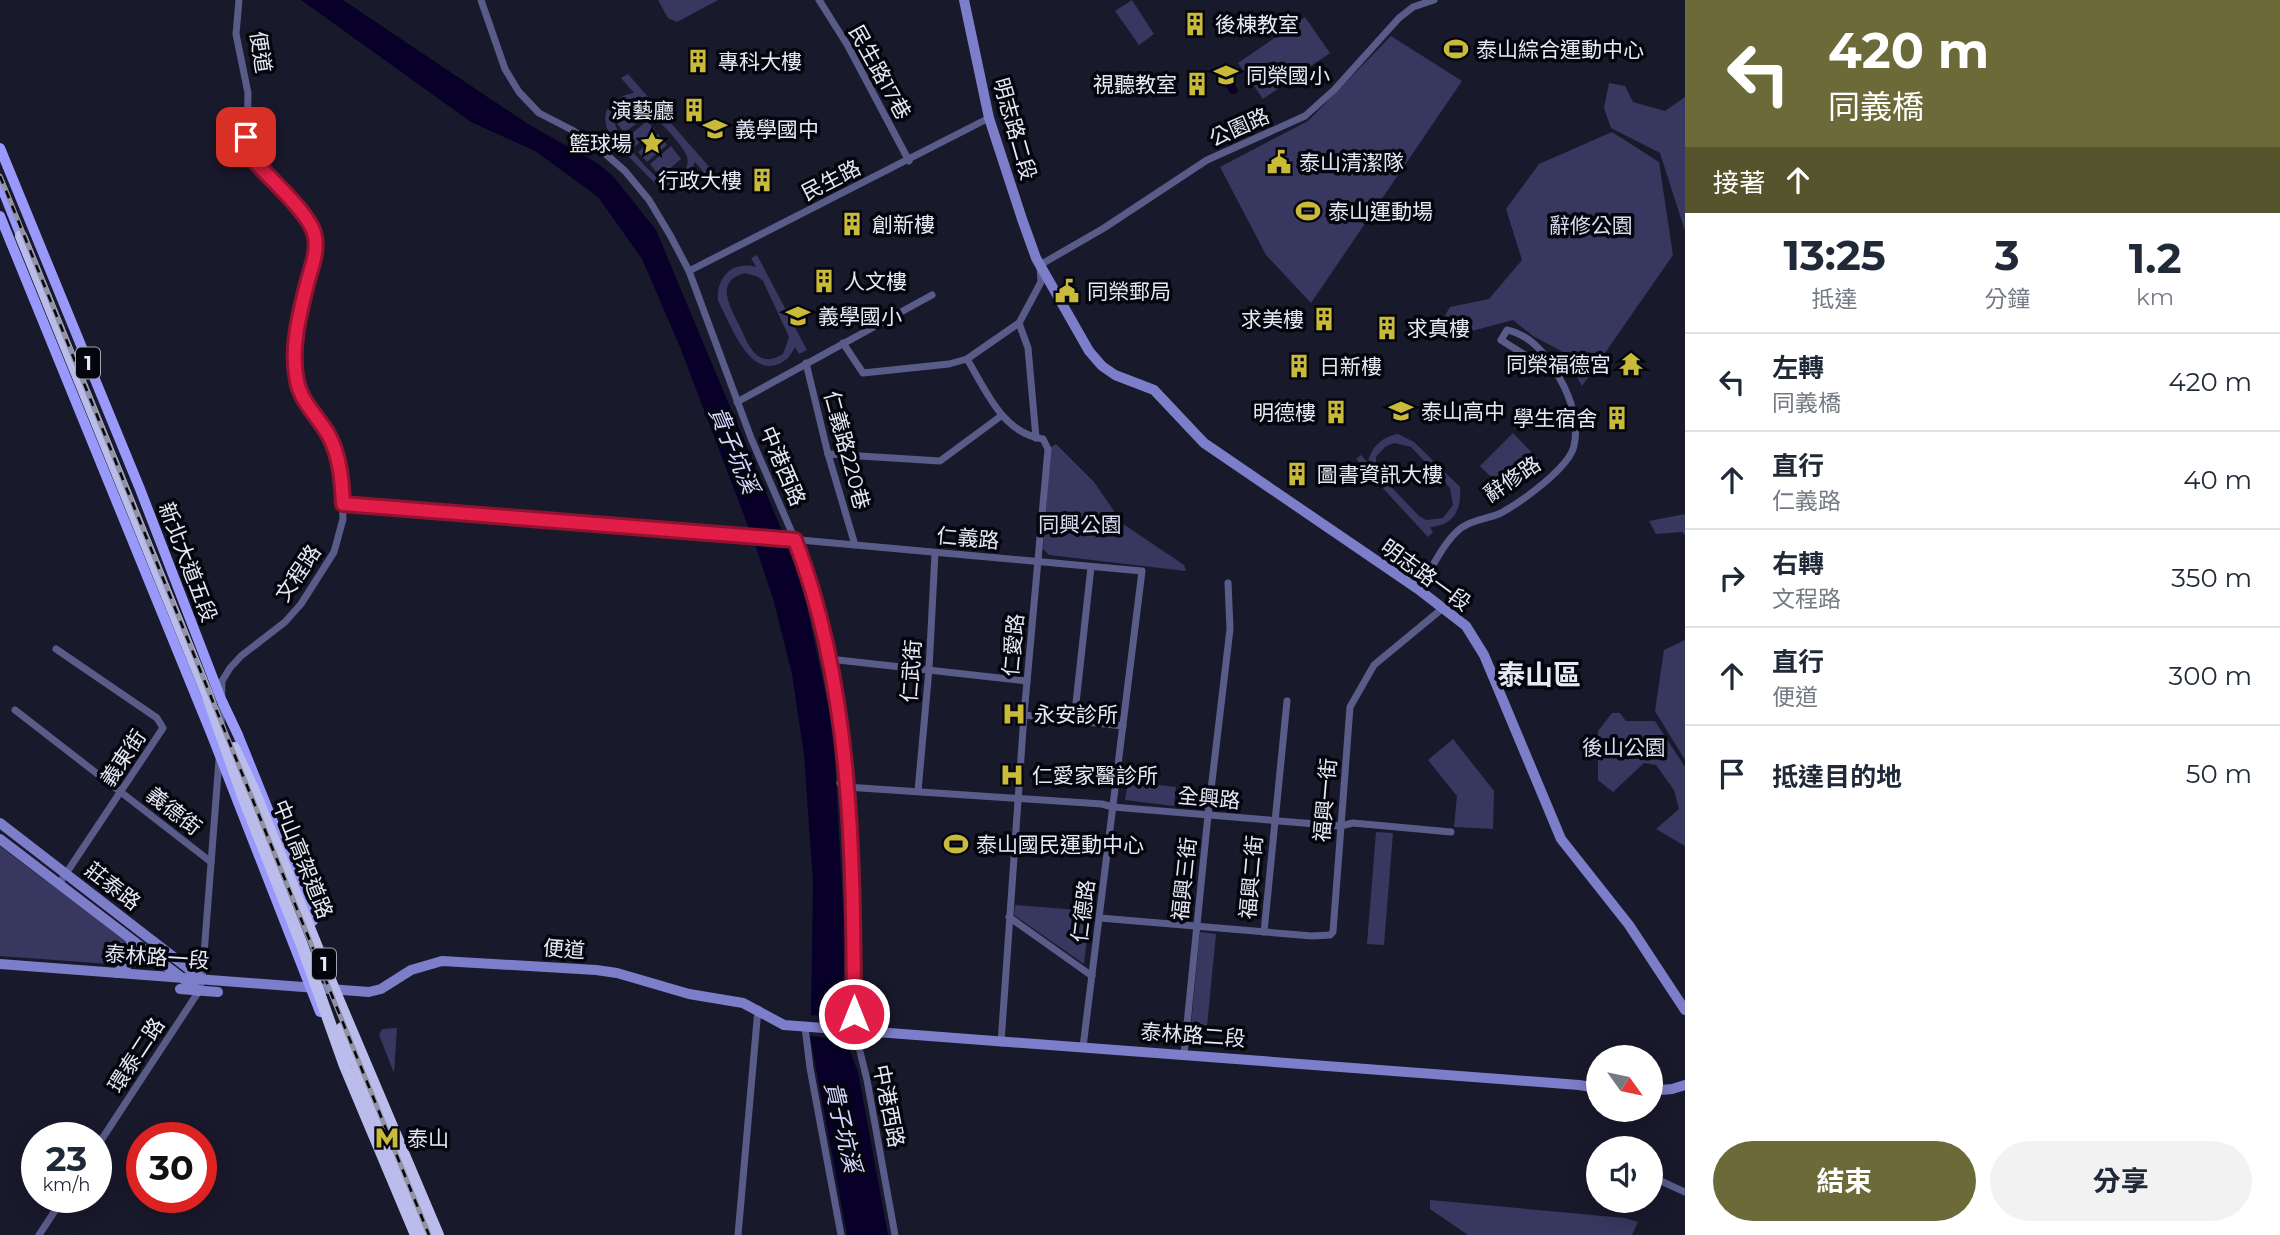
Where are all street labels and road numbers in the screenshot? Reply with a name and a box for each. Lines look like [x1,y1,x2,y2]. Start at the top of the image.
street label: 民生路17巷 [844,20,916,124]
street label: 便道 [245,29,277,75]
street label: 明志路二段 [989,75,1041,183]
street label: 公園路 [1205,103,1273,151]
street label: 民生路 [797,155,865,205]
road number: 1 [76,348,100,378]
street label: 仁義路220巷 [819,388,875,512]
street label: 中港西路 [755,422,811,510]
street label: 辭修路 [1479,451,1545,507]
street label: 新北大道五段 [154,499,222,625]
street label: 仁義路 [936,523,1000,553]
street label: 明志路一段 [1376,534,1476,616]
street label: 文程路 [270,540,326,606]
street label: 仁愛路 [998,613,1028,677]
street label: 仁武街 [896,639,926,703]
street label: 義東街 [95,725,151,791]
street label: 福興一街 [1309,757,1341,843]
street label: 義德街 [141,782,207,840]
street label: 全興路 [1177,783,1241,813]
street label: 中山高架道路 [268,796,338,922]
street label: 福興二街 [1235,834,1267,920]
street label: 福興三街 [1167,836,1201,922]
street label: 莊泰路 [80,857,146,915]
street label: 仁德路 [1067,878,1099,944]
street label: 便道 [542,935,586,963]
street label: 泰林路一段 [104,941,210,973]
road number: 1 [312,948,336,980]
street label: 環泰二路 [103,1013,169,1097]
street label: 泰林路二段 [1140,1019,1246,1051]
street label: 中港西路 [869,1062,909,1150]

